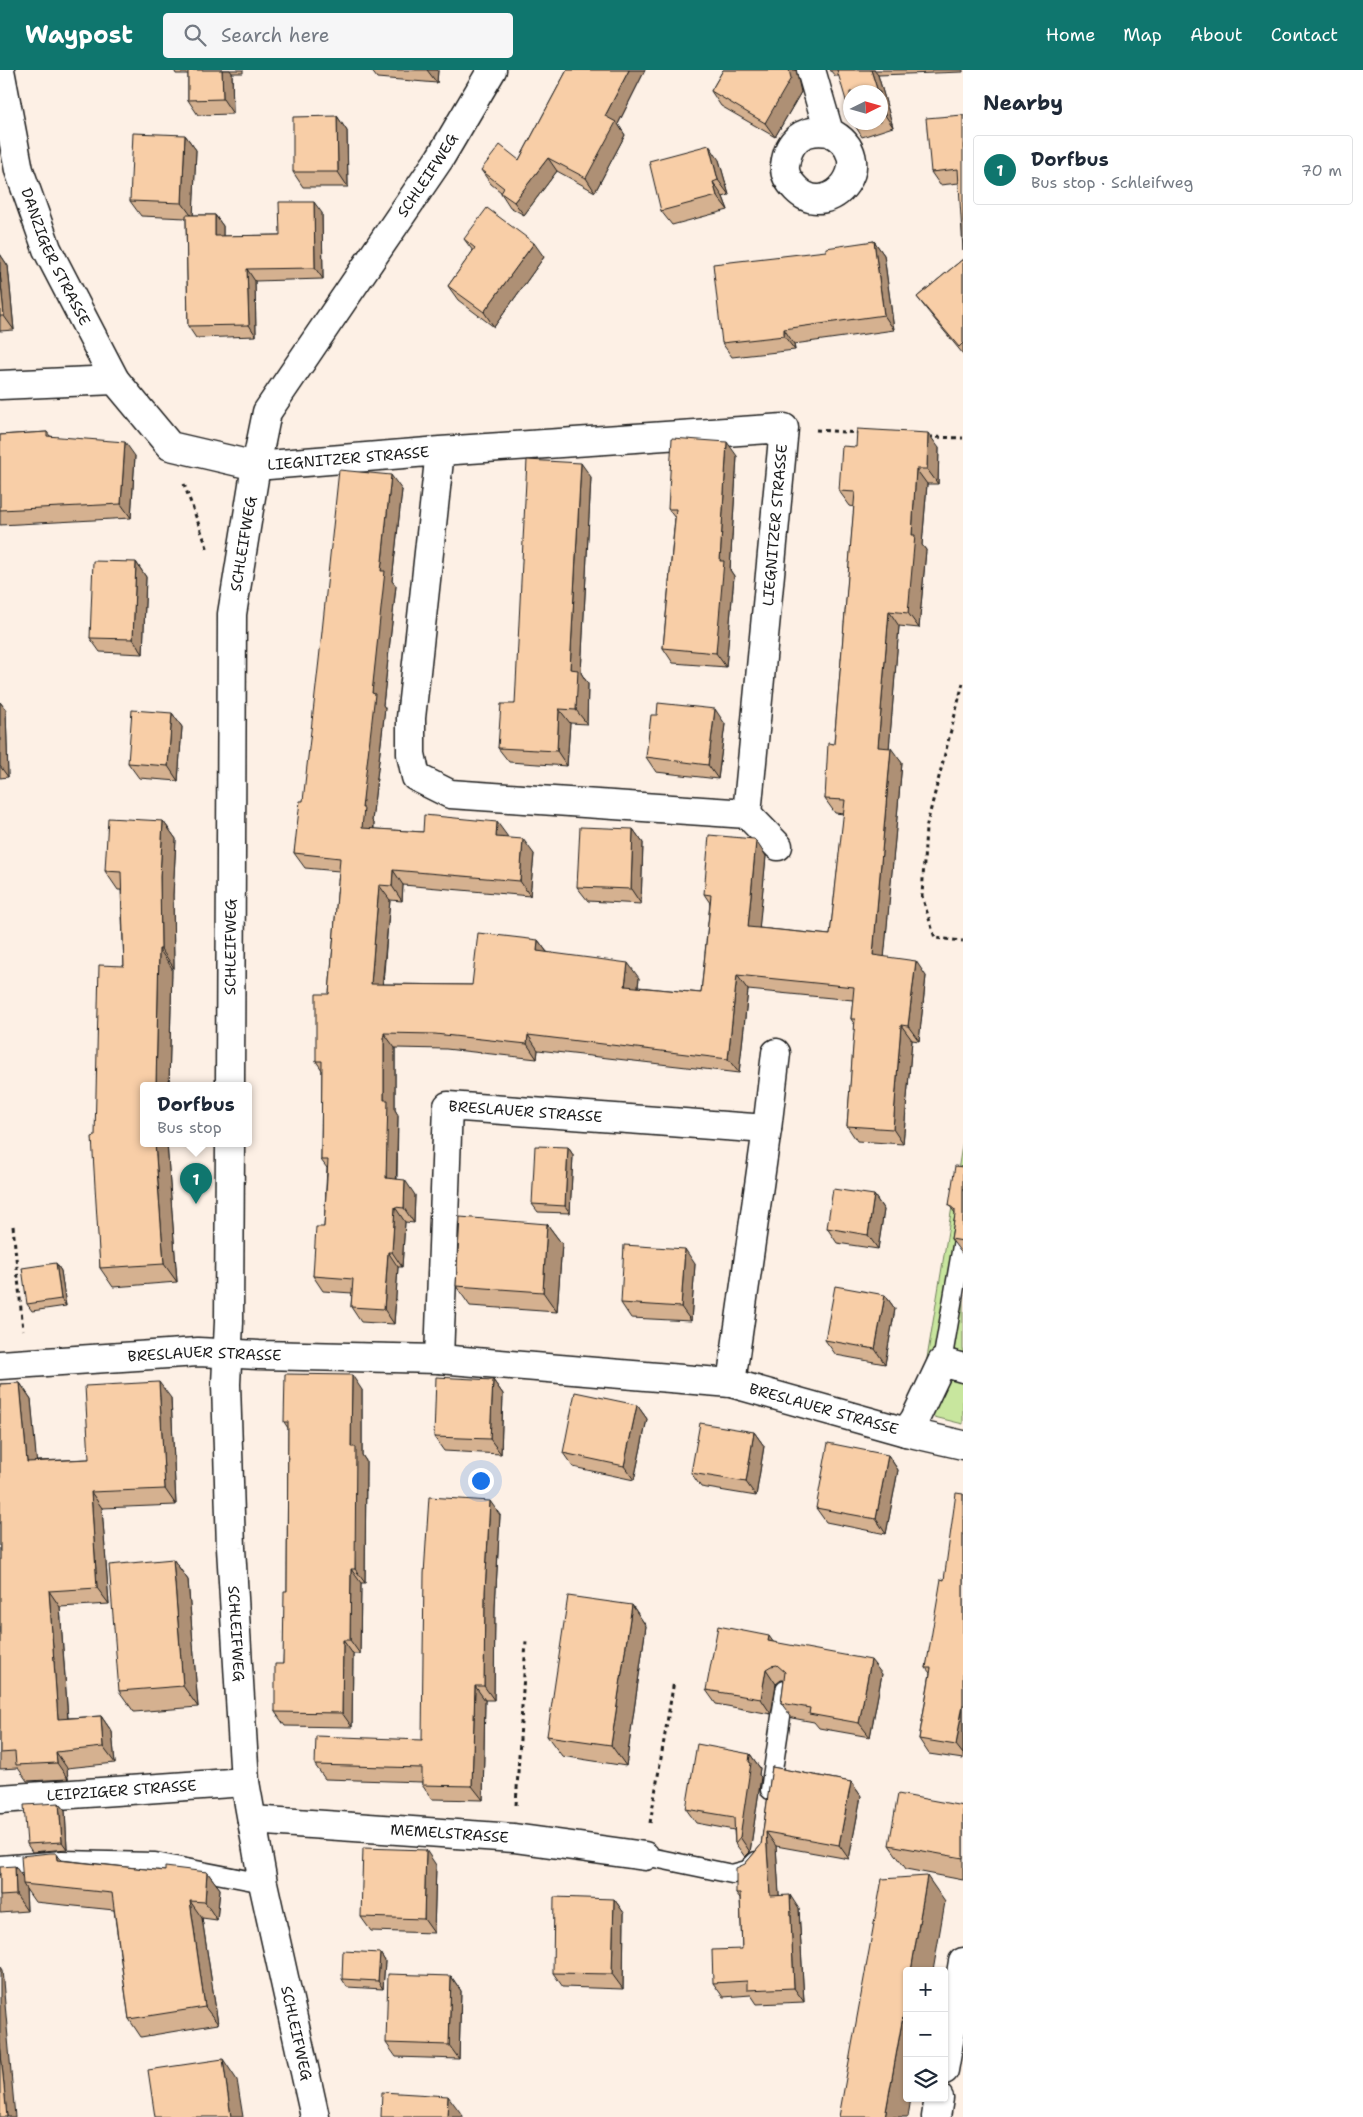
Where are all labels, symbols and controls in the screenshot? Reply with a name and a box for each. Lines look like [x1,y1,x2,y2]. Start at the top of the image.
search box [163,13,513,58]
text: Waypost [25,19,133,51]
icon: search [181,21,209,49]
text: Search here [221,23,329,48]
text: Home [1046,23,1095,47]
text: Map [1123,23,1162,47]
text: About [1190,23,1243,47]
text: Contact [1271,23,1338,47]
north arrow [843,85,888,130]
text: Nearby [983,89,1063,117]
street label: SCHLEIFWEG [393,130,462,221]
text: Dorfbus [1031,147,1109,172]
text: 1 [996,160,1004,181]
text: 70 m [1301,160,1342,181]
text: Bus stop · Schleifweg [1031,172,1193,193]
street label: DANZIGER STRASSE [16,185,95,329]
street label: LIEGNITZER STRASSE [266,442,430,475]
street label: LIEGNITZER STRASSE [758,443,792,607]
street label: SCHLEIFWEG [226,495,261,593]
street label: SCHLEIFWEG [220,899,241,995]
popup [140,1082,252,1147]
text: Dorfbus [157,1092,235,1117]
street label: BRESLAUER STRASSE [448,1096,603,1127]
text: Bus stop [157,1117,222,1138]
pin: 1 [180,1163,212,1204]
street label: BRESLAUER STRASSE [127,1342,282,1367]
street label: BRESLAUER STRASSE [747,1379,901,1439]
your location [468,1468,494,1494]
street label: SCHLEIFWEG [223,1585,249,1682]
street label: LEIPZIGER STRASSE [46,1775,197,1806]
street label: MEMELSTRASSE [390,1820,509,1848]
map controls [903,1967,948,2102]
button: + [903,1967,948,2012]
street label: SCHLEIFWEG [276,1984,317,2082]
button: − [903,2012,948,2057]
button: layers [903,2057,948,2102]

